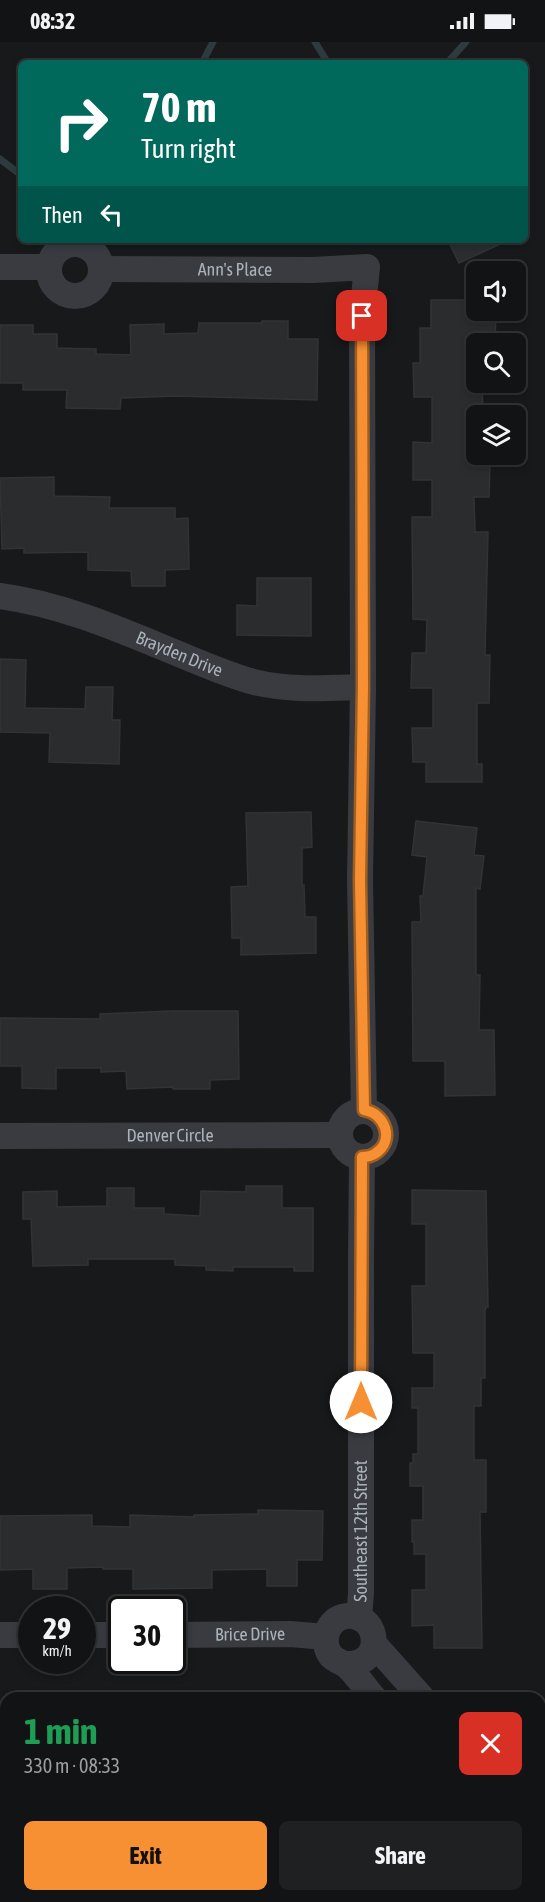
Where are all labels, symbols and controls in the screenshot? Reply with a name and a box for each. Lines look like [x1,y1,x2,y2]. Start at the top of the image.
text: 08:32 [30,8,75,34]
text: 70 m [141,83,216,131]
icon: right [42,84,120,162]
text: Turn right [141,133,236,164]
icon: left [95,198,128,231]
text: Then [42,202,83,228]
street label: Ann's Place [198,258,272,280]
map controls [466,261,526,465]
button: sound [466,261,526,321]
pin [336,290,387,341]
icon: arrive [345,299,378,332]
button: search [466,333,526,393]
button: layers [466,405,526,465]
street label: Brayden Drive [133,626,226,681]
street label: Denver Circle [126,1124,214,1146]
position arrow [329,1370,393,1434]
street label: Southeast 12th Street [349,1460,371,1603]
speed limit sign: 30 [108,1596,186,1674]
text: 29 [43,1611,71,1645]
street label: Brice Drive [215,1623,285,1645]
text: km/h [42,1642,72,1659]
text: 1 min [24,1710,98,1752]
button: close [459,1712,522,1775]
text: 330 m · 08:33 [24,1754,120,1777]
button: Exit [24,1821,267,1890]
button: Share [279,1821,522,1890]

